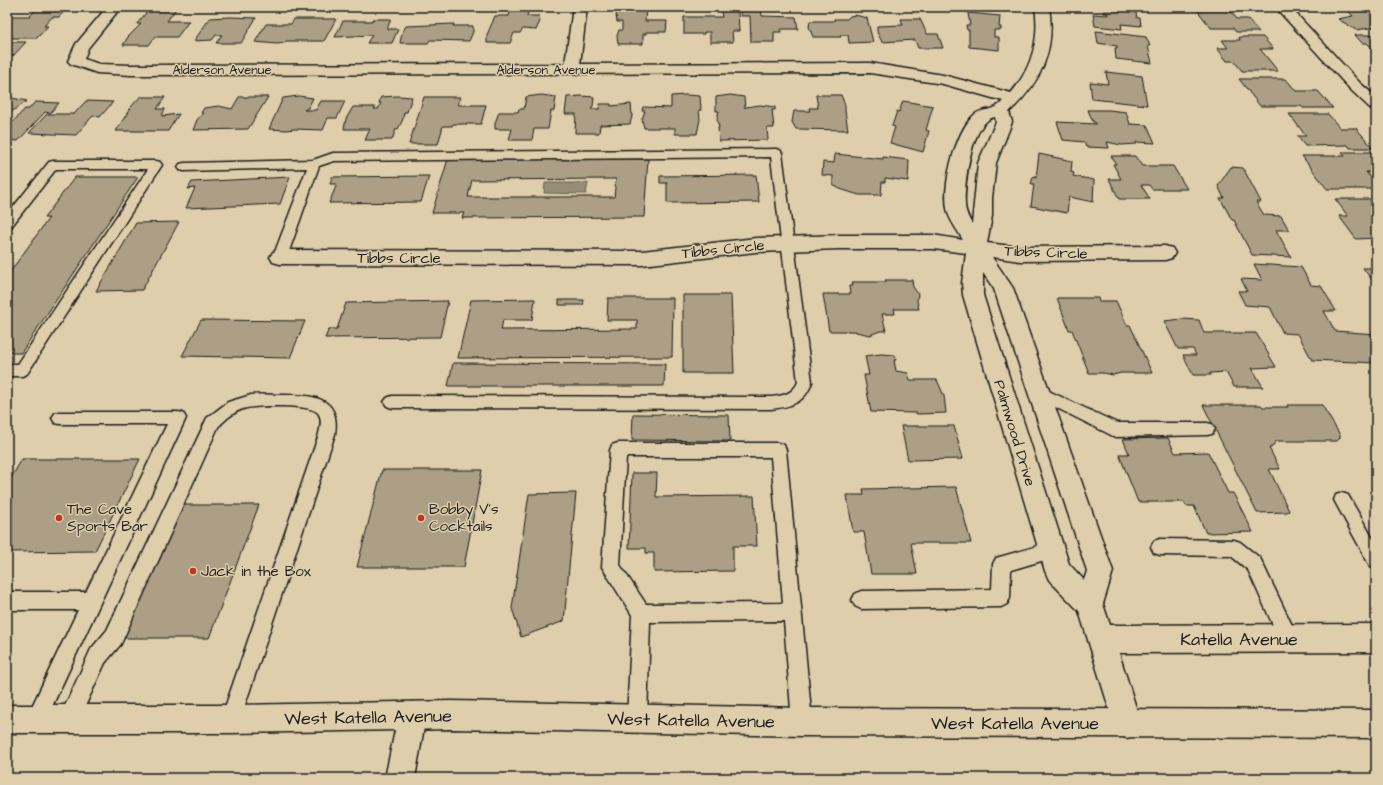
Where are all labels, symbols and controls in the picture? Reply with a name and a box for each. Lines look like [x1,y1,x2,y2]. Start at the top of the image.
street label: Alderson Avenue [172,61,272,79]
street label: Alderson Avenue [496,61,596,79]
street label: Tibbs Circle [681,235,765,264]
street label: Tibbs Circle [1004,241,1088,264]
street label: Tibbs Circle [357,248,441,269]
street label: Palmwood Drive [988,377,1041,489]
place label: The Cave Sports Bar [67,499,148,537]
place label: Bobby V's Cocktails [429,499,499,537]
marker: The Cave Sports Bar [54,513,64,523]
marker: Bobby V's Cocktails [416,513,426,523]
place label: Jack in the Box [201,561,312,582]
marker: Jack in the Box [188,566,198,576]
street label: Katella Avenue [1180,627,1298,652]
street label: West Katella Avenue [284,704,452,731]
street label: West Katella Avenue [607,707,775,734]
street label: West Katella Avenue [931,711,1099,736]

